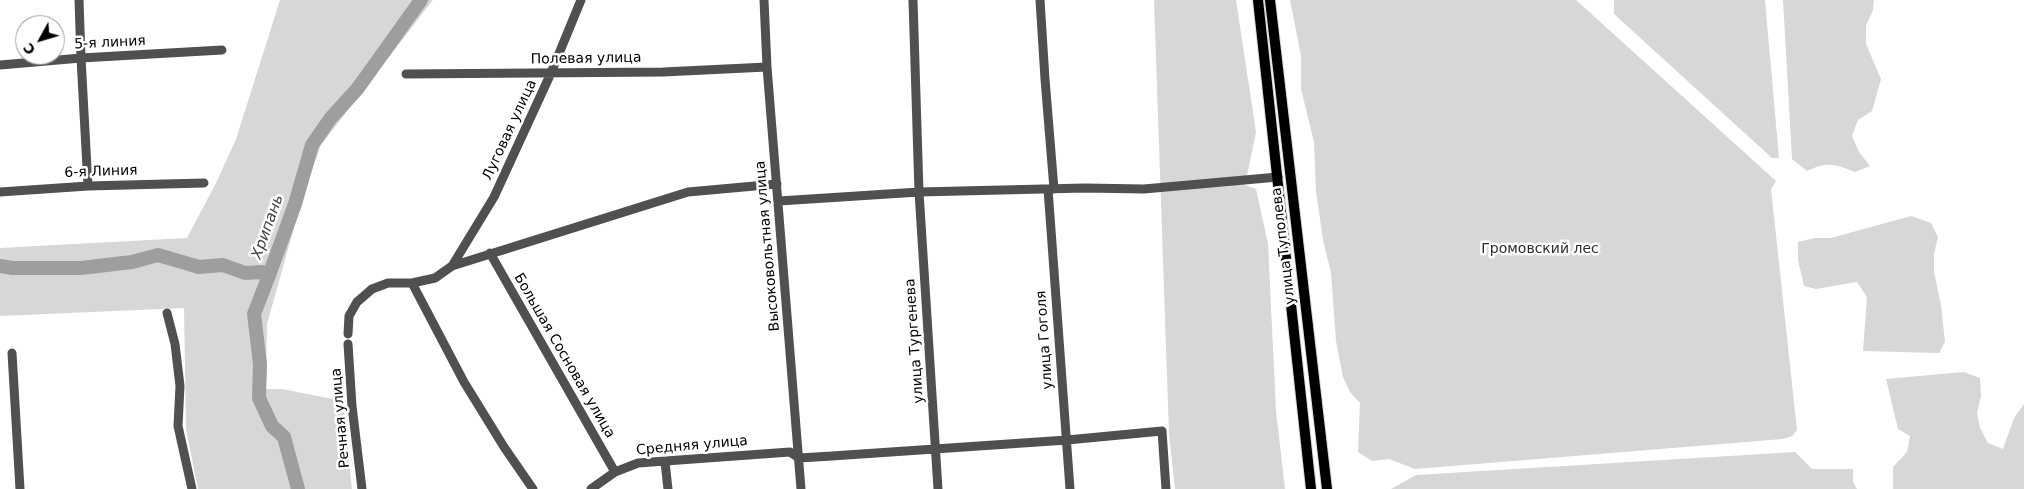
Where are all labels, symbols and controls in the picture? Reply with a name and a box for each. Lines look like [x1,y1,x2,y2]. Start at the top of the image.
north arrow [15,15,65,65]
street label: 5-я линия [74,33,146,53]
text: С [20,40,39,58]
street label: Полевая улица [530,50,642,68]
street label: Луговая улица [479,77,541,183]
street label: Высоковольтная улица [752,160,784,332]
street label: 6-я Линия [64,162,138,182]
street label: улица Туполева [1268,186,1300,306]
water label: Хрипань [248,192,288,262]
park label: Громовский лес [1481,241,1599,257]
street label: Большая Сосновая улица [510,271,618,441]
street label: улица Тургенева [902,278,928,404]
street label: улица Гоголя [1033,290,1057,390]
street label: Речная улица [328,367,354,469]
street label: Средняя улица [636,433,748,459]

